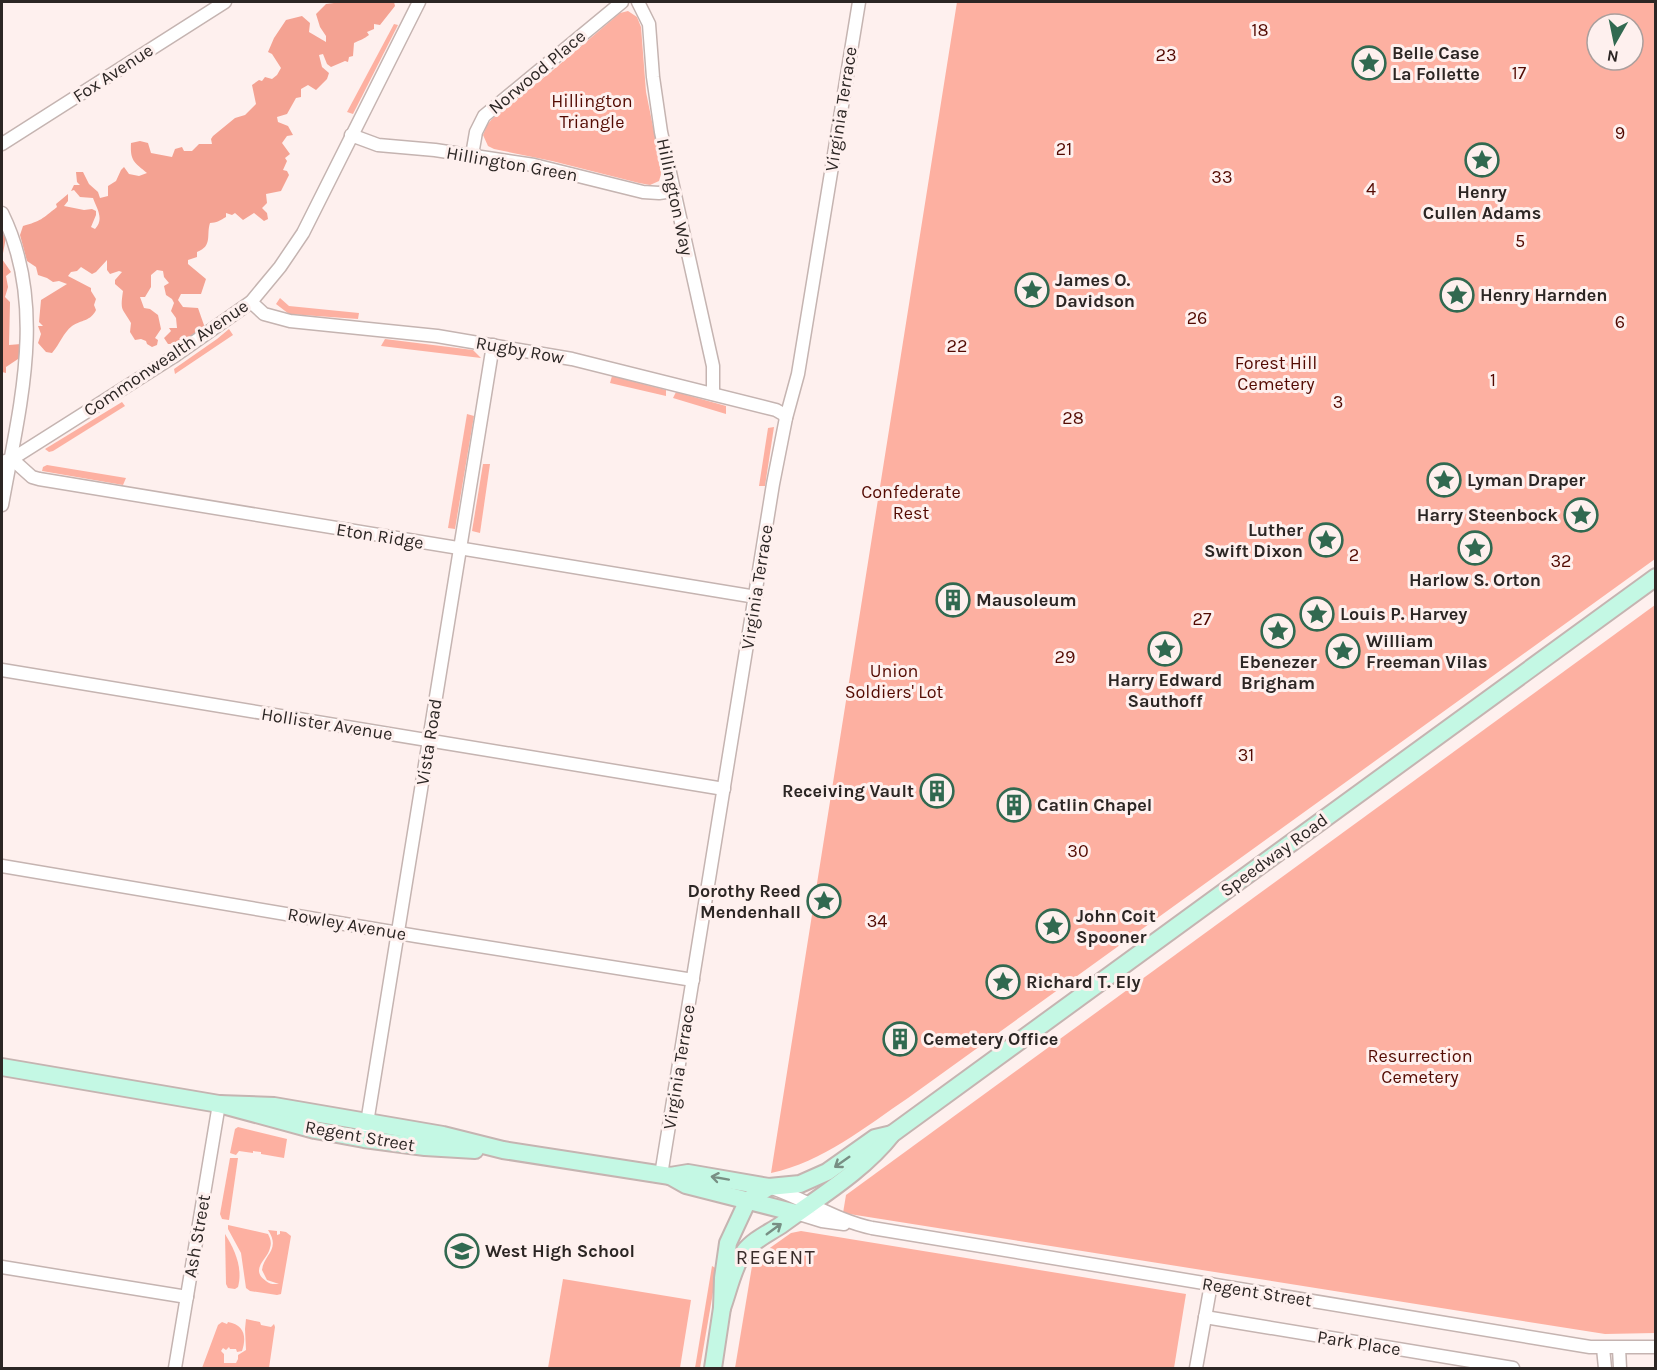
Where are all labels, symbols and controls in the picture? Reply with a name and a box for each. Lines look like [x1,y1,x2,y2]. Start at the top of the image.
north arrow [1585,12,1645,72]
park label: 18 [1251,19,1269,41]
street label: Norwood Place [484,25,590,119]
street label: Fox Avenue [69,39,157,107]
place label: Belle Case La Follette [1392,42,1480,85]
park label: 23 [1155,44,1177,66]
street label: Virginia Terrace [820,45,862,173]
place icon: Belle Case La Follette [1351,45,1387,81]
text: N [1606,46,1620,67]
park label: 17 [1512,62,1527,84]
park label: Hillington Triangle [551,90,633,133]
park label: 9 [1615,122,1625,144]
street label: Hillington Way [652,136,698,258]
park label: 21 [1056,138,1072,160]
street label: Hillington Green [445,142,579,186]
place icon: Henry Cullen Adams [1464,142,1500,178]
park label: 33 [1211,166,1233,188]
park label: 4 [1366,178,1376,200]
place label: Henry Cullen Adams [1423,181,1541,224]
park label: 5 [1515,230,1525,252]
place label: James O. Davidson [1055,269,1135,312]
place icon: James O. Davidson [1014,272,1050,308]
place icon: Henry Harnden [1439,277,1475,313]
place label: Henry Harnden [1480,284,1607,306]
street label: Commonwealth Avenue [80,295,252,421]
park label: 26 [1187,307,1207,329]
park label: 6 [1615,311,1625,333]
street label: Rugby Row [474,331,566,369]
park label: 22 [947,335,967,357]
park label: Forest Hill Cemetery [1235,352,1317,395]
park label: 1 [1490,369,1496,391]
park label: 3 [1333,391,1343,413]
park label: 28 [1062,407,1084,429]
place icon: Lyman Draper [1426,462,1462,498]
place label: Lyman Draper [1467,469,1585,491]
park label: Confederate Rest [861,481,961,524]
place icon: Harry Steenbock [1563,497,1599,533]
place label: Harry Steenbock [1417,504,1558,526]
street label: Eton Ridge [335,518,425,554]
place label: Luther Swift Dixon [1204,519,1303,562]
place icon: Luther Swift Dixon [1308,522,1344,558]
street label: Virginia Terrace [736,523,778,651]
place icon: Harlow S. Orton [1457,530,1493,566]
park label: 2 [1349,544,1359,566]
park label: 32 [1550,550,1572,572]
place label: Harlow S. Orton [1409,569,1541,591]
building icon: Mausoleum [935,582,971,618]
place label: Mausoleum [976,589,1077,611]
place icon: Louis P. Harvey [1299,596,1335,632]
place label: Louis P. Harvey [1340,603,1467,625]
park label: 27 [1193,608,1212,630]
place icon: Ebenezer Brigham [1260,613,1296,649]
place label: William Freeman Vilas [1366,630,1488,673]
place icon: Harry Edward Sauthoff [1147,631,1183,667]
place icon: William Freeman Vilas [1325,633,1361,669]
park label: 29 [1055,646,1075,668]
place label: Ebenezer Brigham [1239,651,1317,694]
park label: Union Soldiers' Lot [845,660,944,703]
place label: Harry Edward Sauthoff [1108,669,1222,712]
street label: Vista Road [411,697,447,787]
street label: Hollister Avenue [260,703,394,745]
park label: 31 [1238,744,1254,766]
building icon: Receiving Vault [919,773,955,809]
place label: Receiving Vault [782,780,914,802]
building icon: Catlin Chapel [996,787,1032,823]
place label: Catlin Chapel [1037,794,1152,816]
street label: Speedway Road [1216,809,1332,901]
park label: 30 [1067,840,1089,862]
place label: Dorothy Reed Mendenhall [688,880,801,923]
place icon: Dorothy Reed Mendenhall [806,883,842,919]
street label: Rowley Avenue [286,903,408,945]
place label: John Coit Spooner [1076,905,1156,948]
place icon: John Coit Spooner [1035,908,1071,944]
park label: 34 [867,910,887,932]
place icon: Richard T. Ely [985,964,1021,1000]
place label: Richard T. Ely [1026,971,1141,993]
street label: Virginia Terrace [658,1003,700,1131]
building icon: Cemetery Office [882,1021,918,1057]
place label: Cemetery Office [923,1028,1058,1050]
park label: Resurrection Cemetery [1367,1045,1473,1088]
street label: Regent Street [303,1116,417,1157]
one-way arrow [834,1156,850,1168]
one-way arrow [710,1172,730,1183]
street label: Ash Street [179,1192,215,1279]
one-way arrow [766,1223,782,1235]
school or university icon: West High School [444,1233,480,1269]
place label: West High School [485,1240,635,1262]
district label: REGENT [736,1246,816,1269]
street label: Regent Street [1200,1272,1314,1312]
street label: Park Place [1316,1326,1402,1360]

